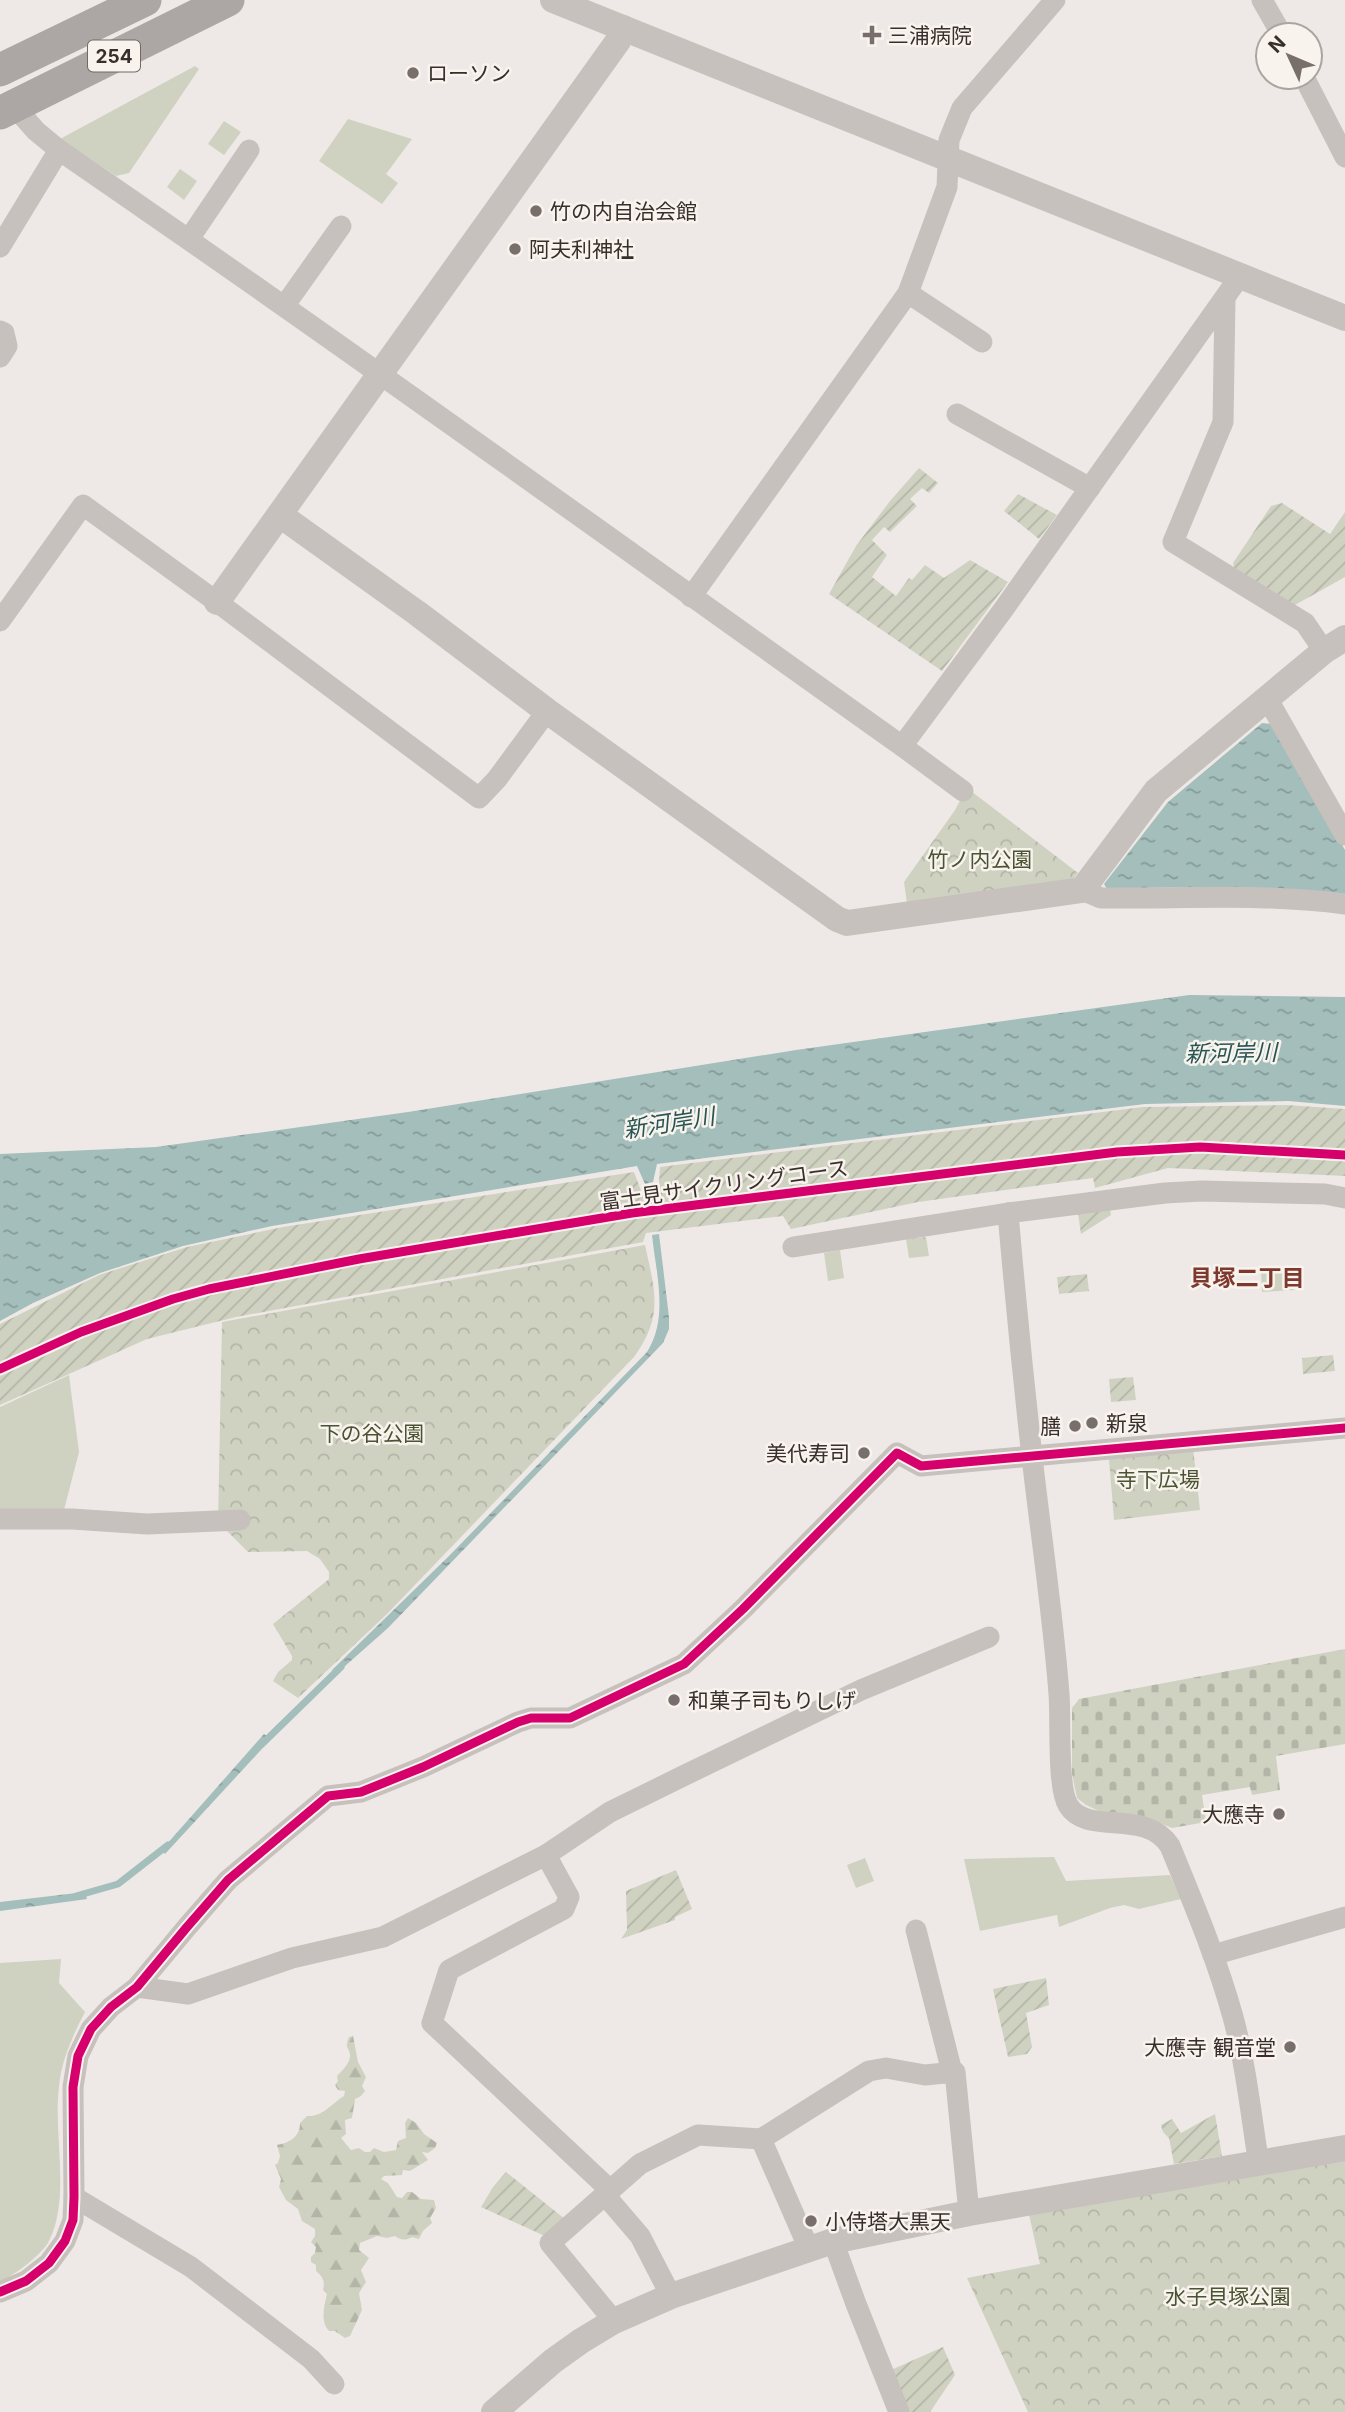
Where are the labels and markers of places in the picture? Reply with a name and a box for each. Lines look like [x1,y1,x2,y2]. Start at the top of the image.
place label: 三浦病院 [888,23,972,48]
marker: 三浦病院 [862,25,882,45]
place label: ローソン [427,61,511,86]
marker: ローソン [405,65,421,81]
place label: 竹の内自治会館 [550,199,697,224]
marker: 竹の内自治会館 [528,203,544,219]
place label: 阿夫利神社 [529,237,634,262]
marker: 阿夫利神社 [507,241,523,257]
place label: 新泉 [1106,1411,1148,1436]
place label: 膳 [1040,1414,1061,1439]
marker: 新泉 [1084,1415,1100,1431]
marker: 膳 [1067,1418,1083,1434]
place label: 美代寿司 [766,1441,850,1466]
marker: 美代寿司 [856,1445,872,1461]
place label: 和菓子司もりしげ [688,1688,856,1713]
marker: 和菓子司もりしげ [666,1692,682,1708]
place label: 大應寺 [1202,1802,1265,1827]
marker: 大應寺 [1271,1806,1287,1822]
place label: 大應寺 観音堂 [1144,2035,1276,2060]
marker: 大應寺 観音堂 [1282,2039,1298,2055]
place label: 小侍塔大黒天 [825,2209,951,2234]
marker: 小侍塔大黒天 [803,2213,819,2229]

